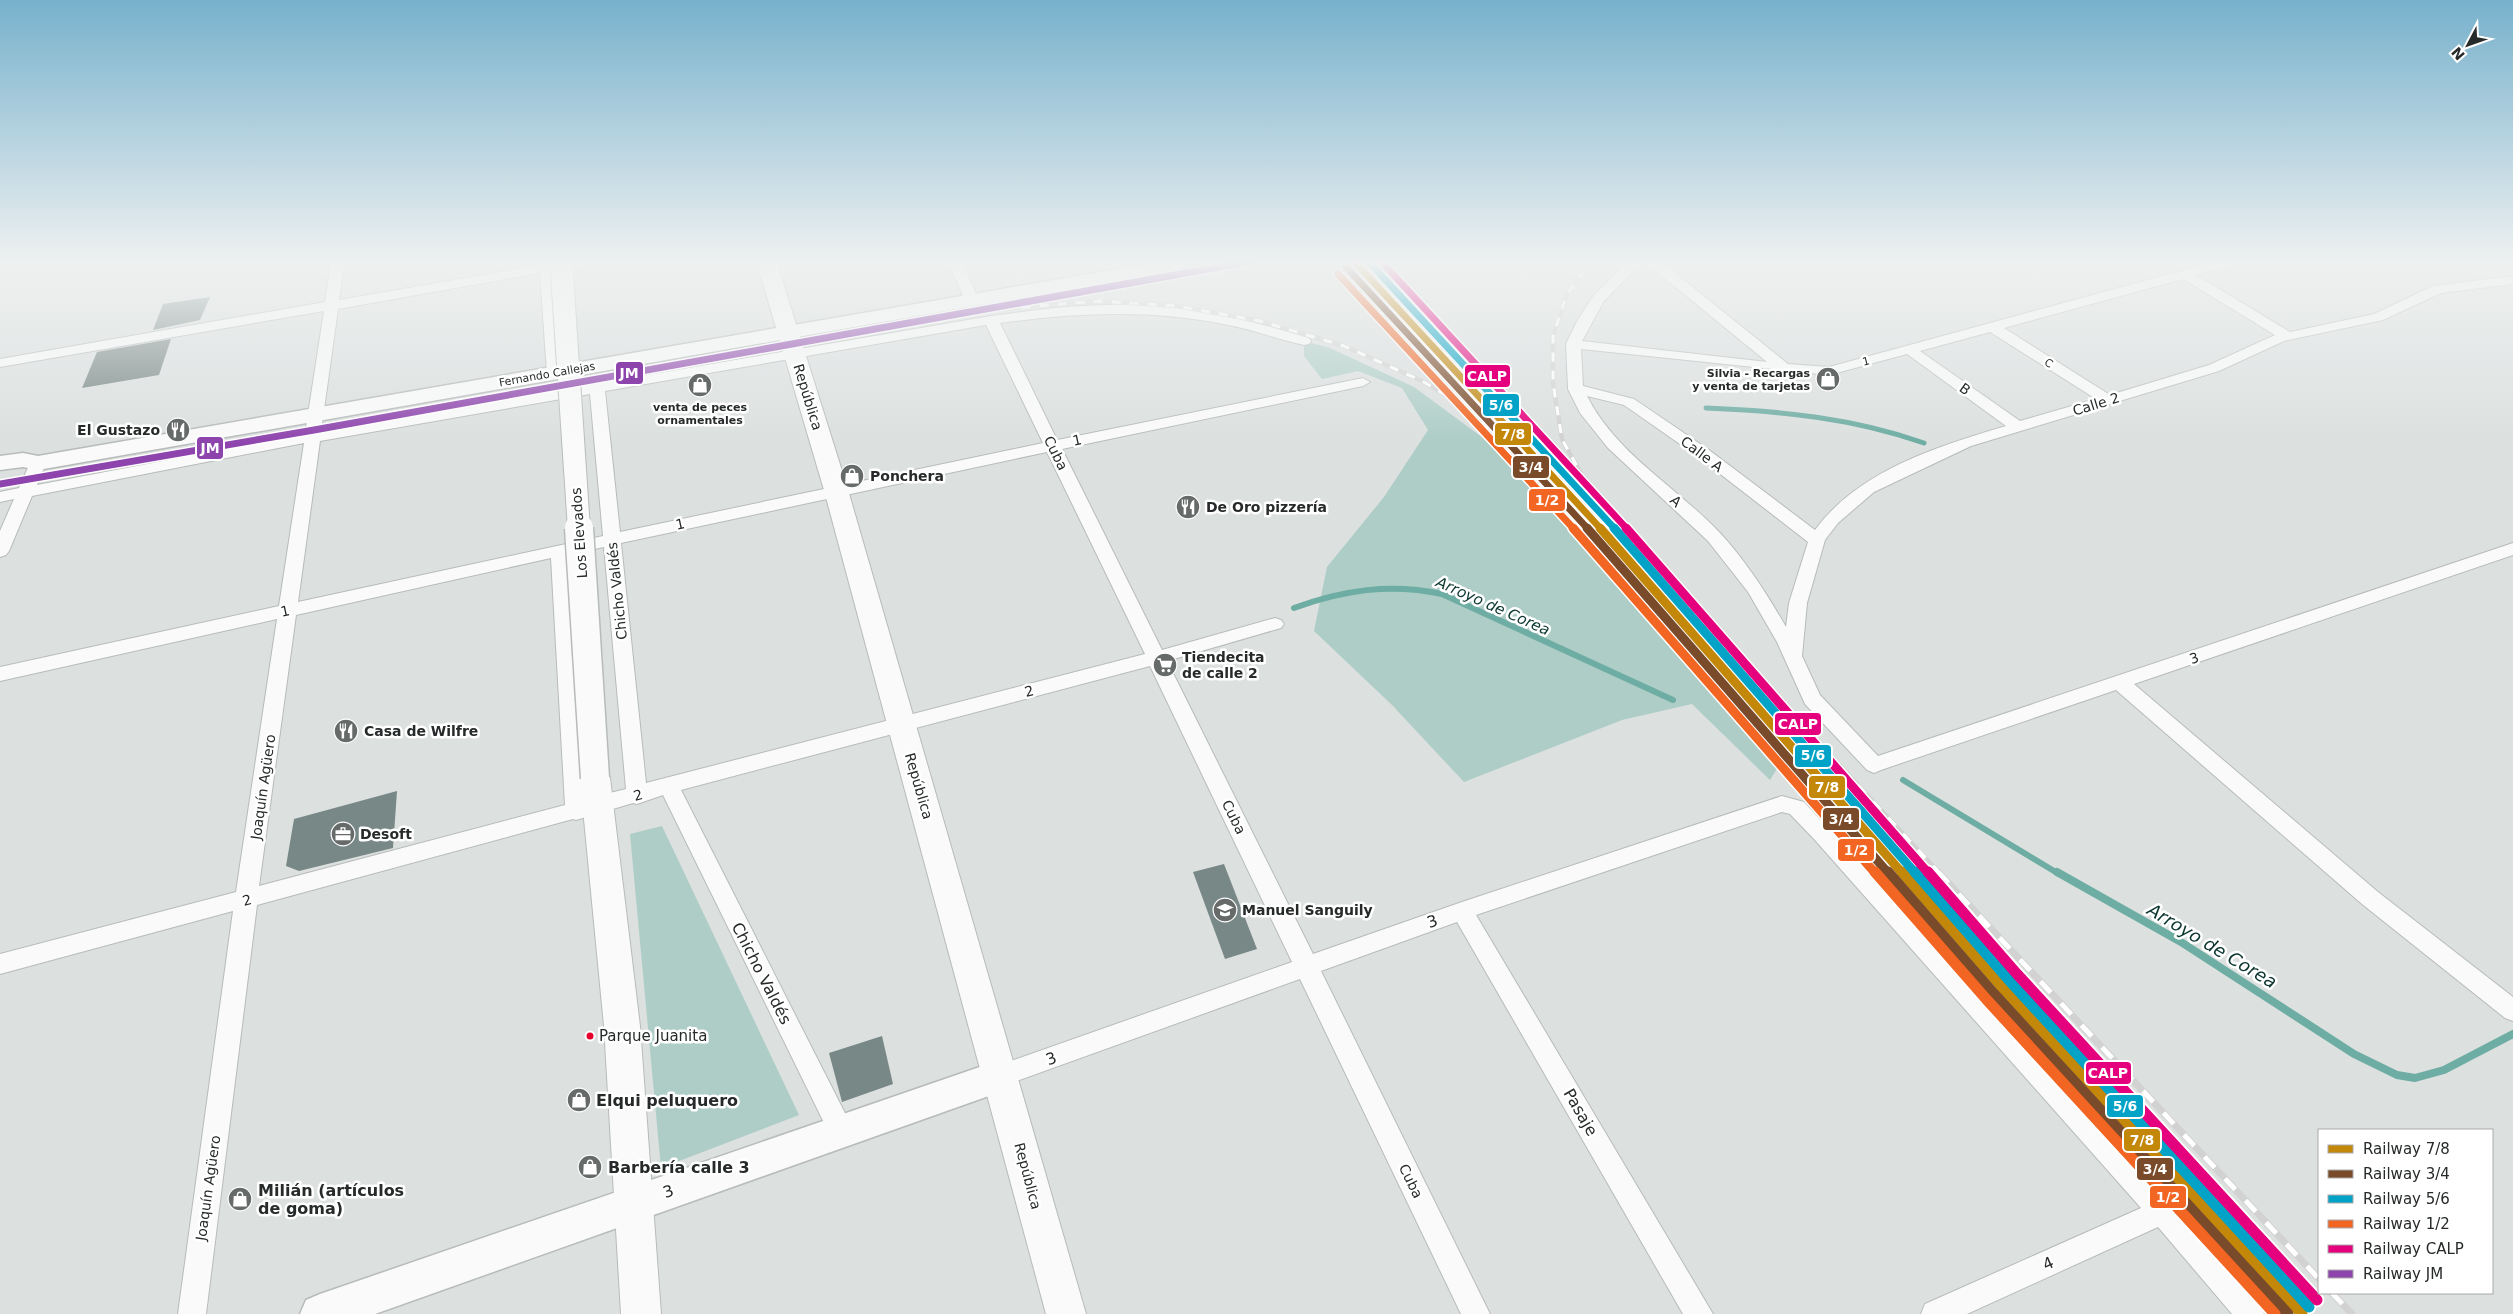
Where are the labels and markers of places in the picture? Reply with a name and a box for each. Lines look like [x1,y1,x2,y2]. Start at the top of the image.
shop icon: Silvia - Recargas y venta de tarjetas [1815,366,1841,392]
place label: Silvia - Recargas y venta de tarjetas [1692,367,1810,393]
shop icon: venta de peces ornamentales [687,372,713,398]
place label: venta de peces ornamentales [653,401,747,427]
restaurant icon: El Gustazo [165,417,191,443]
place label: El Gustazo [77,422,160,438]
shop icon: Ponchera [839,463,865,489]
place label: Ponchera [870,468,944,484]
restaurant icon: De Oro pizzería [1175,494,1201,520]
place label: De Oro pizzería [1206,499,1327,515]
place label: Tiendecita de calle 2 [1182,649,1265,681]
supermarket icon: Tiendecita de calle 2 [1152,652,1178,678]
restaurant icon: Casa de Wilfre [333,718,359,744]
place label: Casa de Wilfre [364,723,478,739]
office icon: Desoft [330,821,356,847]
place label: Desoft [360,826,412,842]
school or university icon: Manuel Sanguily [1212,897,1238,923]
place label: Manuel Sanguily [1242,902,1373,918]
place label: Parque Juanita [599,1027,707,1045]
marker: Parque Juanita [585,1031,595,1041]
shop icon: Elqui peluquero [566,1087,592,1113]
place label: Elqui peluquero [596,1091,738,1110]
shop icon: Barbería calle 3 [577,1154,603,1180]
place label: Barbería calle 3 [608,1158,750,1177]
place label: Milián (artículos de goma) [258,1181,404,1218]
shop icon: Milián (artículos de goma) [227,1186,253,1212]

